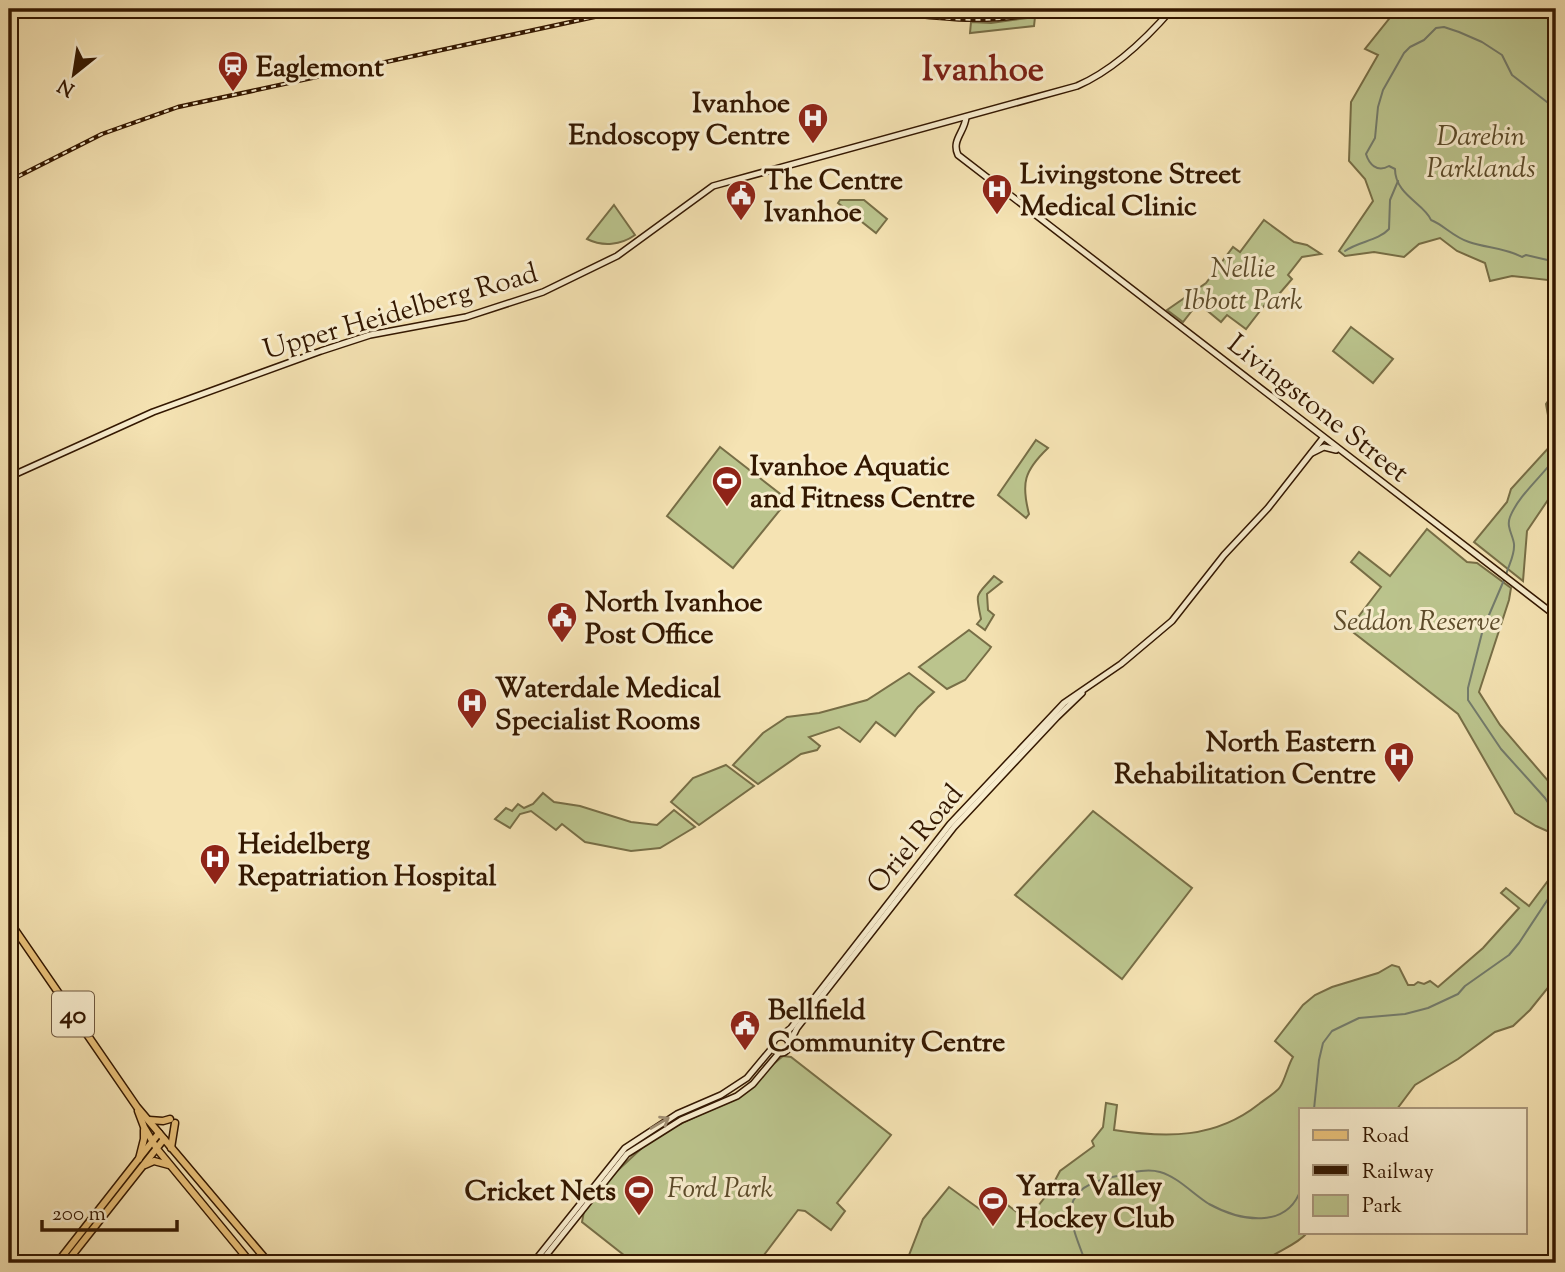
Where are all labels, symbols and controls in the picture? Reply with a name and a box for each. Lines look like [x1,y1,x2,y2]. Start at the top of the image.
north arrow [38,38,108,108]
district label: Ivanhoe [922,46,1044,97]
station icon: Eaglemont [216,49,250,93]
place label: Eaglemont [256,49,384,89]
text: N [53,71,80,102]
place label: Ivanhoe Endoscopy Centre [568,85,790,157]
hospital icon: Ivanhoe Endoscopy Centre [796,101,830,145]
park label: Darebin Parklands [1426,118,1536,190]
place label: Livingstone Street Medical Clinic [1020,156,1241,228]
place label: The Centre Ivanhoe [764,162,903,234]
hospital icon: Livingstone Street Medical Clinic [980,172,1014,216]
public building icon: The Centre Ivanhoe [724,178,758,222]
park label: Nellie Ibbott Park [1183,250,1303,322]
street label: Upper Heidelberg Road [259,254,543,371]
street label: Livingstone Street [1218,326,1417,493]
place label: Ivanhoe Aquatic and Fitness Centre [750,448,975,520]
sports icon: Ivanhoe Aquatic and Fitness Centre [710,464,744,508]
place label: North Ivanhoe Post Office [585,584,763,656]
public building icon: North Ivanhoe Post Office [545,600,579,644]
park label: Seddon Reserve [1334,603,1500,643]
place label: Waterdale Medical Specialist Rooms [495,670,721,742]
hospital icon: Waterdale Medical Specialist Rooms [455,686,489,730]
place label: North Eastern Rehabilitation Centre [1114,724,1376,796]
hospital icon: North Eastern Rehabilitation Centre [1382,740,1416,784]
street label: Oriel Road [859,776,974,903]
place label: Heidelberg Repatriation Hospital [238,826,496,898]
hospital icon: Heidelberg Repatriation Hospital [198,842,232,886]
road number: 40 [52,992,94,1036]
place label: Bellfield Community Centre [768,992,1005,1064]
public building icon: Bellfield Community Centre [728,1008,762,1052]
legend [1299,1108,1526,1234]
one-way arrow [650,1116,670,1130]
text: Road [1362,1122,1409,1152]
text: Railway [1362,1158,1434,1188]
place label: Yarra Valley Hockey Club [1016,1168,1175,1240]
park label: Ford Park [667,1170,773,1210]
place label: Cricket Nets [464,1173,616,1213]
sports icon: Cricket Nets [622,1173,656,1217]
sports icon: Yarra Valley Hockey Club [976,1184,1010,1228]
scale bar [42,1188,177,1232]
text: Park [1362,1192,1403,1222]
text: 200 m [52,1200,106,1230]

